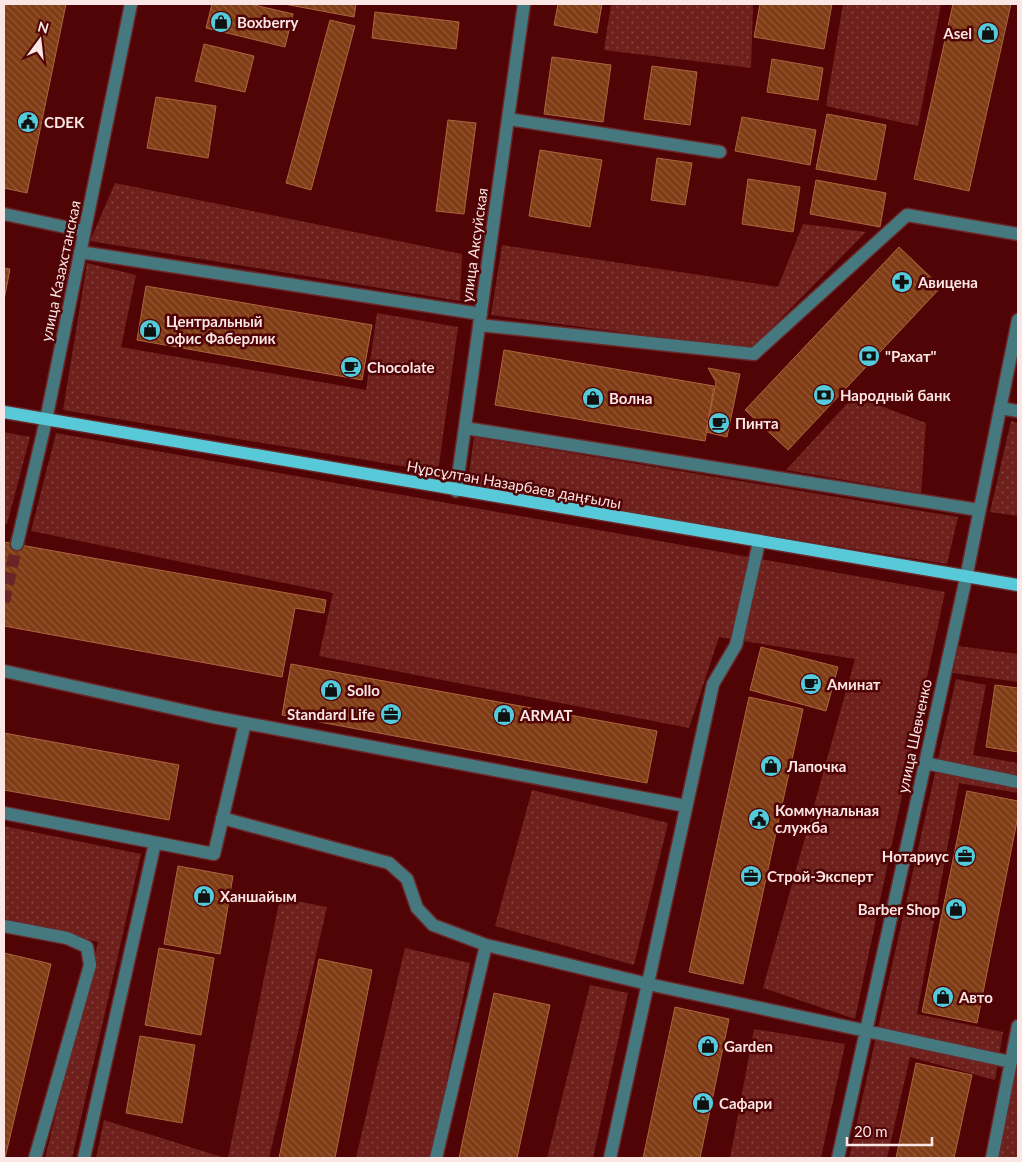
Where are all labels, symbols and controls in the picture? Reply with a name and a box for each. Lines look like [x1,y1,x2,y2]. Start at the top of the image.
shop icon: Boxberry [209,10,233,34]
place label: Boxberry [237,13,299,31]
north arrow [15,15,65,65]
text: N [36,17,51,37]
shop icon: Asel [976,21,1000,45]
place label: Asel [942,24,972,42]
public building icon: CDEK [16,110,40,134]
place label: CDEK [44,113,85,131]
street label: улица Аксуйская [457,186,491,304]
street label: улица Казахстанская [36,199,84,343]
pharmacy icon: Авицена [890,270,914,294]
place label: Авицена [917,273,978,291]
place label: Центральный офис Фаберлик [166,312,277,347]
shop icon: Центральный офис Фаберлик [138,318,162,342]
bank icon: "Рахат" [857,344,881,368]
place label: "Рахат" [885,347,937,365]
cafe icon: Chocolate [339,355,363,379]
place label: Chocolate [367,358,434,376]
bank icon: Народный банк [812,383,836,407]
shop icon: Волна [581,386,605,410]
place label: Народный банк [840,386,951,404]
place label: Волна [609,389,652,407]
cafe icon: Пинта [707,411,731,435]
place label: Пинта [735,414,779,432]
street label: Нұрсұлтан Назарбаев даңғылы [405,456,623,512]
cafe icon: Аминат [799,672,823,696]
place label: Аминат [826,675,881,693]
street label: улица Шевченко [893,677,935,795]
shop icon: Sollo [319,678,343,702]
place label: Sollo [347,681,380,699]
office icon: Standard Life [379,702,403,726]
shop icon: ARMAT [492,703,516,727]
place label: Standard Life [287,705,375,723]
place label: ARMAT [519,706,573,724]
shop icon: Лапочка [759,754,783,778]
place label: Лапочка [786,757,846,775]
place label: Коммунальная служба [775,801,879,836]
public building icon: Коммунальная служба [747,807,771,831]
office icon: Нотариус [953,844,977,868]
place label: Нотариус [882,847,949,865]
office icon: Строй-Эксперт [739,864,763,888]
place label: Строй-Эксперт [767,867,874,885]
shop icon: Ханшайым [192,884,216,908]
place label: Ханшайым [220,887,297,905]
shop icon: Barber Shop [944,897,968,921]
place label: Barber Shop [858,900,940,918]
shop icon: Авто [931,985,955,1009]
place label: Авто [958,988,993,1006]
shop icon: Garden [696,1034,720,1058]
place label: Garden [724,1037,773,1055]
shop icon: Сафари [691,1091,715,1115]
place label: Сафари [719,1094,772,1112]
scale bar [847,1114,932,1146]
text: 20 m [854,1122,888,1140]

